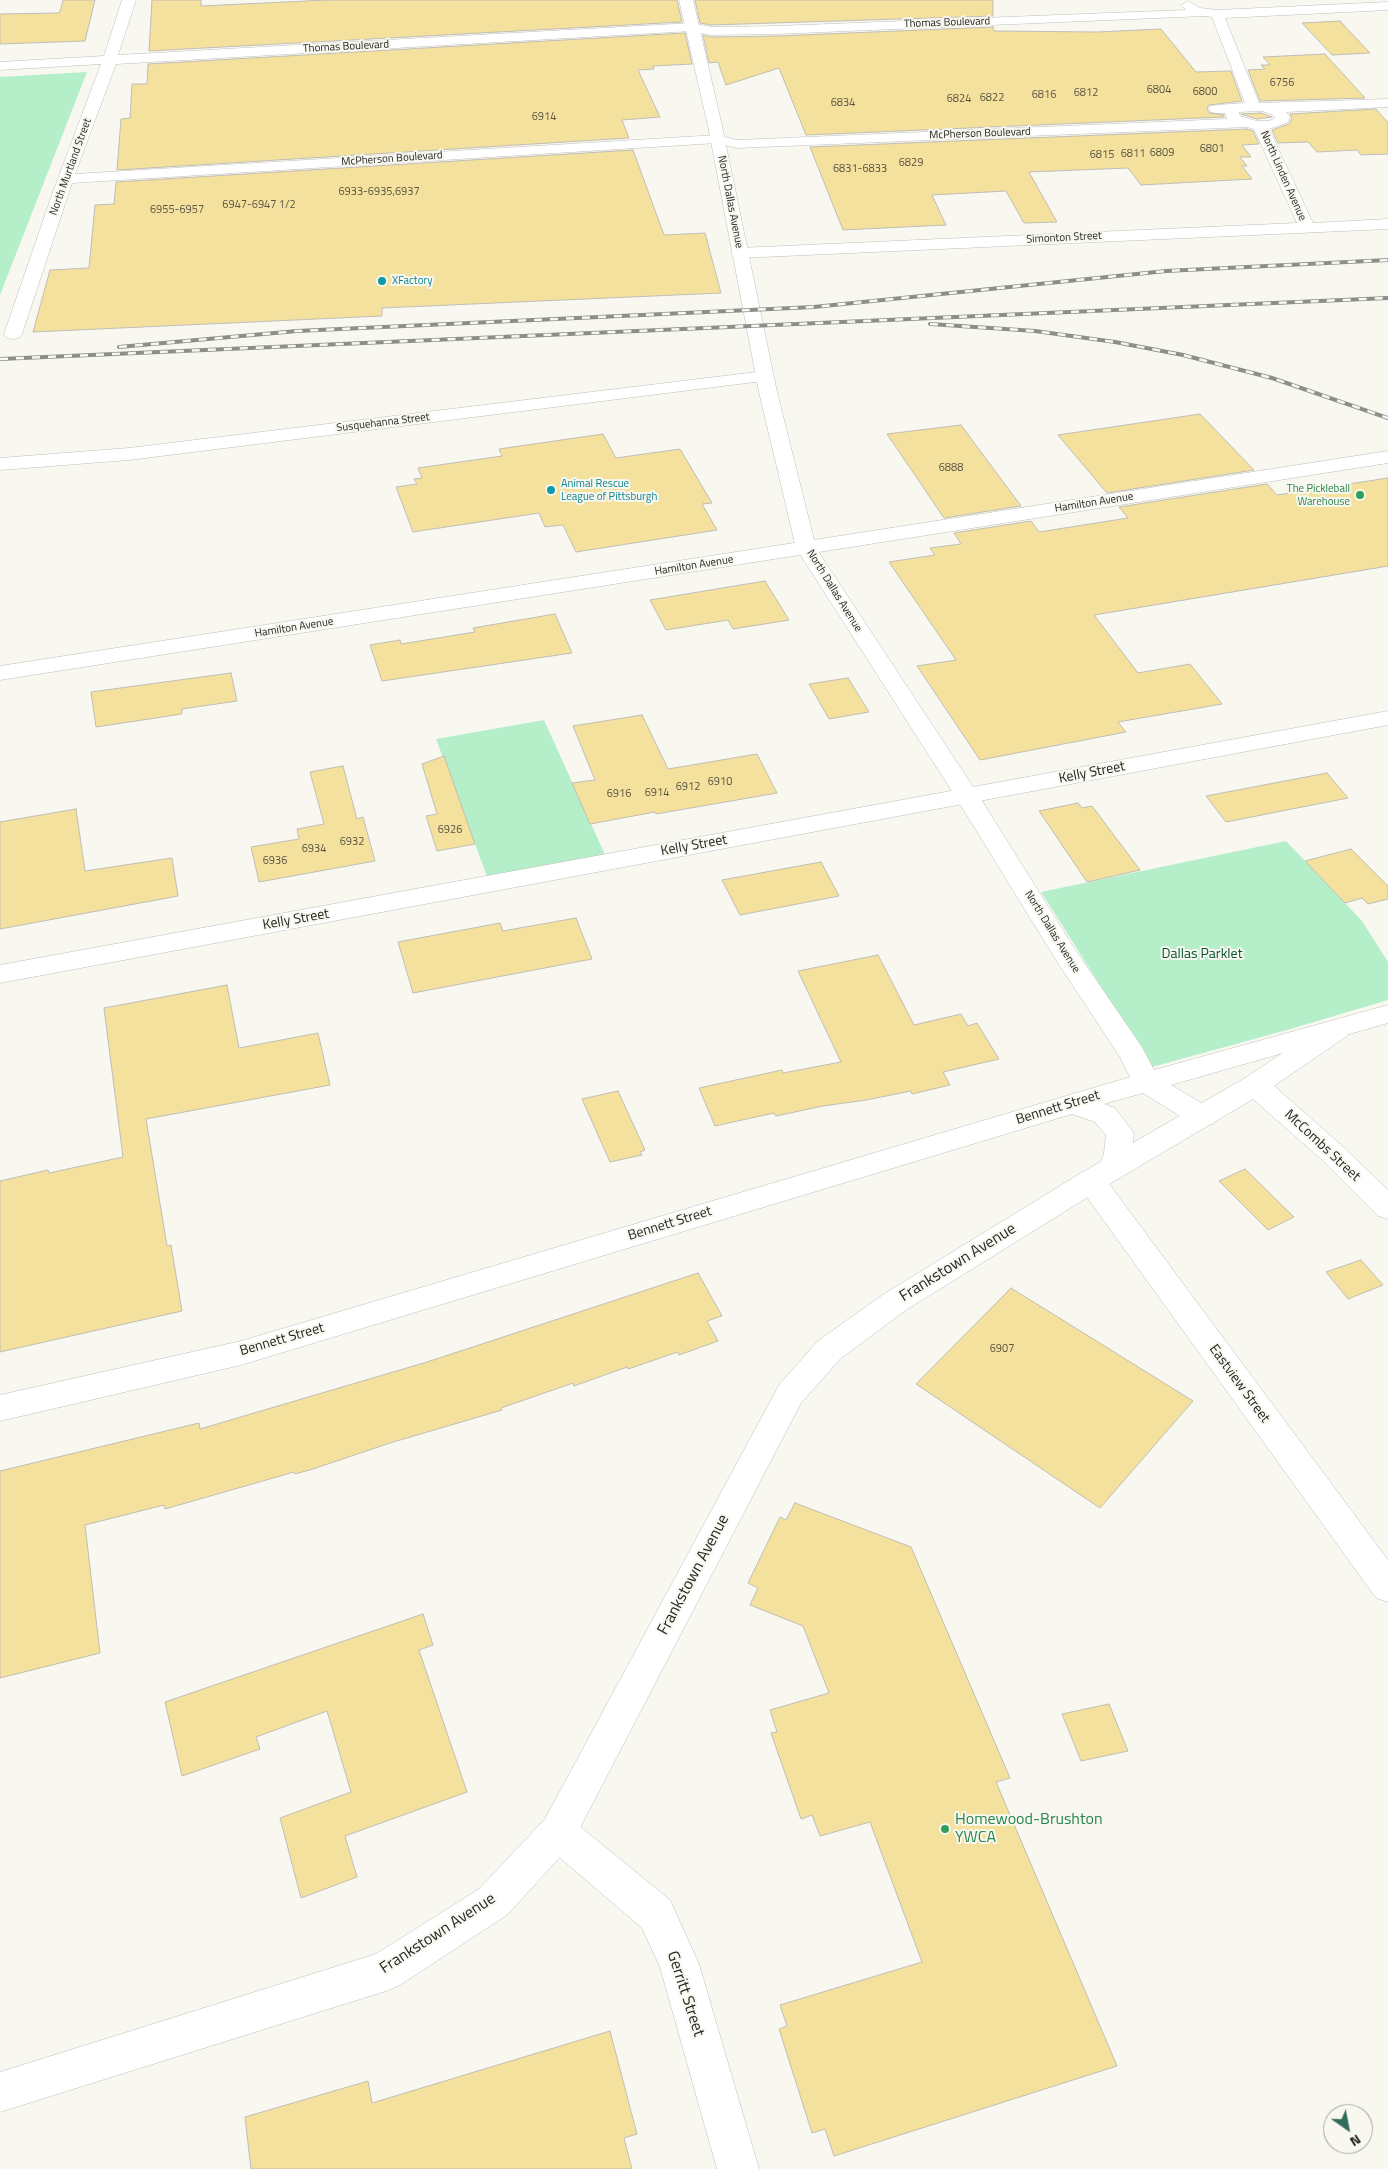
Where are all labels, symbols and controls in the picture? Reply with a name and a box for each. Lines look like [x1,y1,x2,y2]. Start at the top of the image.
street label: Thomas Boulevard [904,15,990,31]
street label: Thomas Boulevard [303,38,389,56]
house number: 6756 [1270,76,1294,90]
house number: 6804 [1147,83,1171,97]
house number: 6800 [1193,85,1217,99]
house number: 6812 [1074,86,1098,100]
house number: 6816 [1032,88,1056,102]
house number: 6822 [980,91,1004,105]
house number: 6824 [947,92,971,106]
house number: 6834 [831,96,855,110]
house number: 6914 [532,110,556,124]
street label: North Murtland Street [47,117,95,217]
street label: McPherson Boulevard [929,126,1031,142]
street label: North Linden Avenue [1257,129,1309,223]
house number: 6801 [1200,142,1224,156]
house number: 6809 [1150,146,1174,160]
house number: 6811 [1121,147,1145,161]
house number: 6815 [1090,148,1114,162]
street label: McPherson Boulevard [341,149,443,169]
street label: North Dallas Avenue [715,154,745,250]
house number: 6829 [899,156,923,170]
house number: 6831-6833 [833,162,887,176]
house number: 6933-6935,6937 [338,185,420,199]
house number: 6947-6947 1/2 [222,198,296,212]
house number: 6955-6957 [150,203,204,217]
street label: Simonton Street [1026,229,1102,247]
place label: XFactory [392,274,433,288]
marker: XFactory [376,275,388,287]
street label: Susquehanna Street [336,411,430,435]
house number: 6888 [939,461,963,475]
place label: Animal Rescue League of Pittsburgh [561,477,657,503]
place label: The Pickleball Warehouse [1287,482,1350,508]
marker: Animal Rescue League of Pittsburgh [545,484,557,496]
marker: The Pickleball Warehouse [1354,489,1366,501]
street label: Hamilton Avenue [1054,490,1134,516]
street label: North Dallas Avenue [803,548,865,634]
street label: Hamilton Avenue [654,553,734,579]
street label: Hamilton Avenue [254,615,334,641]
street label: Kelly Street [1057,758,1127,788]
house number: 6910 [708,775,732,789]
house number: 6912 [676,780,700,794]
house number: 6914 [645,786,669,800]
house number: 6916 [607,787,631,801]
house number: 6926 [438,823,462,837]
street label: Kelly Street [659,832,729,860]
house number: 6932 [340,835,364,849]
house number: 6934 [302,842,326,856]
house number: 6936 [263,854,287,868]
street label: North Dallas Avenue [1021,889,1083,975]
street label: Kelly Street [261,906,331,934]
park label: Dallas Parklet [1161,947,1243,963]
street label: Bennett Street [1014,1087,1102,1129]
street label: McCombs Street [1281,1107,1363,1185]
street label: Bennett Street [626,1203,714,1245]
street label: Frankstown Avenue [896,1219,1020,1307]
street label: Bennett Street [238,1320,326,1360]
house number: 6907 [990,1342,1014,1356]
street label: Eastview Street [1205,1342,1273,1426]
street label: Frankstown Avenue [654,1511,734,1639]
place label: Homewood-Brushton YWCA [955,1810,1103,1848]
marker: Homewood-Brushton YWCA [939,1823,951,1835]
street label: Frankstown Avenue [377,1890,499,1978]
street label: Gerritt Street [662,1949,708,2039]
north arrow [1323,2104,1373,2154]
text: N [1346,2130,1366,2153]

